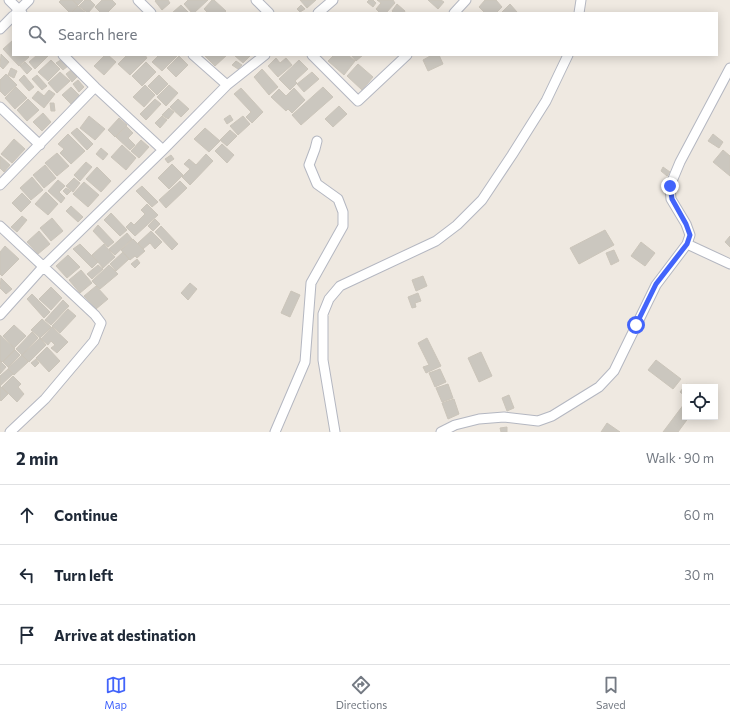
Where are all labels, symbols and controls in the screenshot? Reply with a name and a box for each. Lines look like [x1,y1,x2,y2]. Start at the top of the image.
search box [12,12,718,56]
icon: search [26,23,48,45]
text: Search here [58,25,137,43]
route end [661,177,679,195]
route start [627,316,645,334]
map controls [682,384,718,420]
button: locate [682,384,718,420]
text: 2 min [16,448,58,469]
text: Walk · 90 m [646,450,714,466]
icon: ahead [16,504,38,526]
text: Continue [54,506,118,524]
text: 60 m [684,507,714,523]
icon: left [16,564,38,586]
text: Turn left [54,566,113,584]
text: 30 m [684,567,714,583]
icon: arrive [16,624,38,646]
text: Arrive at destination [54,626,196,644]
tab: Map [104,674,127,711]
tab: Directions [336,674,387,711]
tab: Saved [596,674,626,711]

